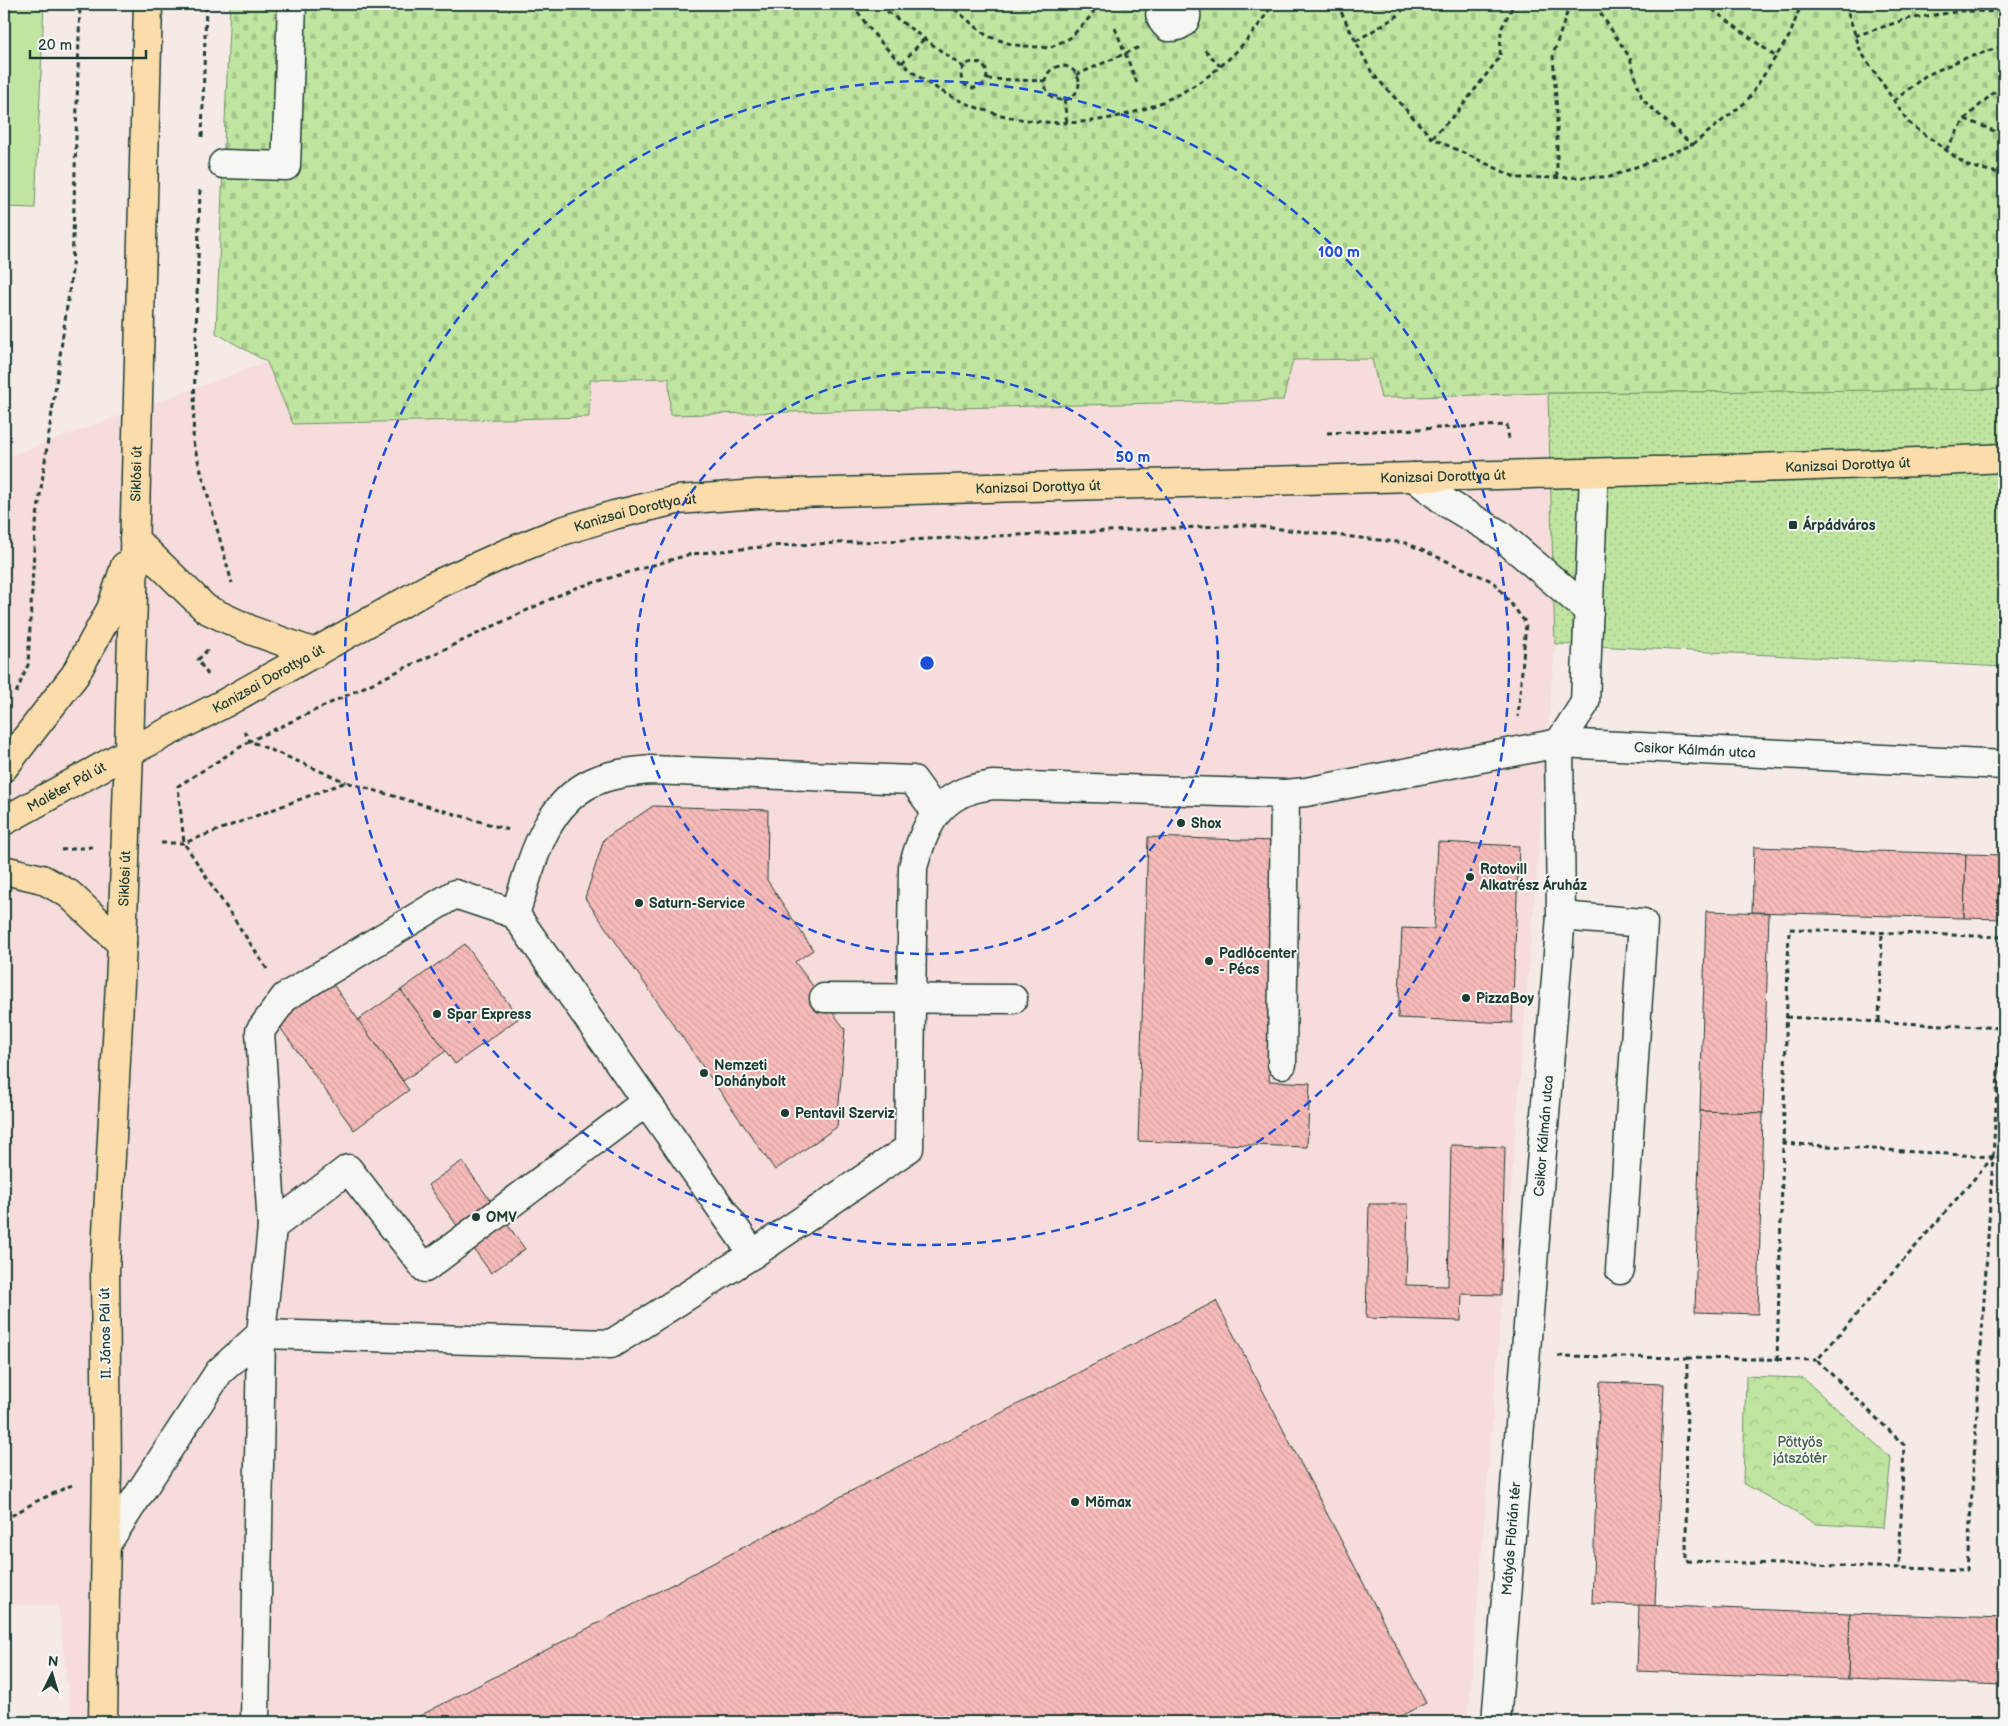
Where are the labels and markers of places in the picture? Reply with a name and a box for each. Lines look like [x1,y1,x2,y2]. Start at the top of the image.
place label: Árpádváros [1802,515,1876,534]
marker: Árpádváros [1787,519,1799,531]
centre of rings [918,654,936,672]
place label: Shox [1191,815,1222,832]
marker: Shox [1175,817,1187,829]
place label: Rotovill Alkatrész Áruház [1479,861,1587,894]
marker: Rotovill Alkatrész Áruház [1464,871,1476,883]
place label: Saturn-Service [649,895,745,912]
marker: Saturn-Service [633,897,645,909]
place label: Padlócenter - Pécs [1219,945,1297,978]
marker: Padlócenter - Pécs [1203,955,1215,967]
place label: PizzaBoy [1476,990,1534,1007]
marker: PizzaBoy [1460,992,1472,1004]
place label: Spar Express [447,1006,531,1023]
marker: Spar Express [431,1008,443,1020]
place label: Nemzeti Dohánybolt [714,1057,786,1090]
marker: Nemzeti Dohánybolt [698,1067,710,1079]
place label: Pentavil Szerviz [795,1105,895,1122]
marker: Pentavil Szerviz [779,1107,791,1119]
place label: OMV [486,1209,517,1226]
marker: OMV [470,1211,482,1223]
place label: Mömax [1085,1494,1132,1511]
marker: Mömax [1069,1496,1081,1508]

